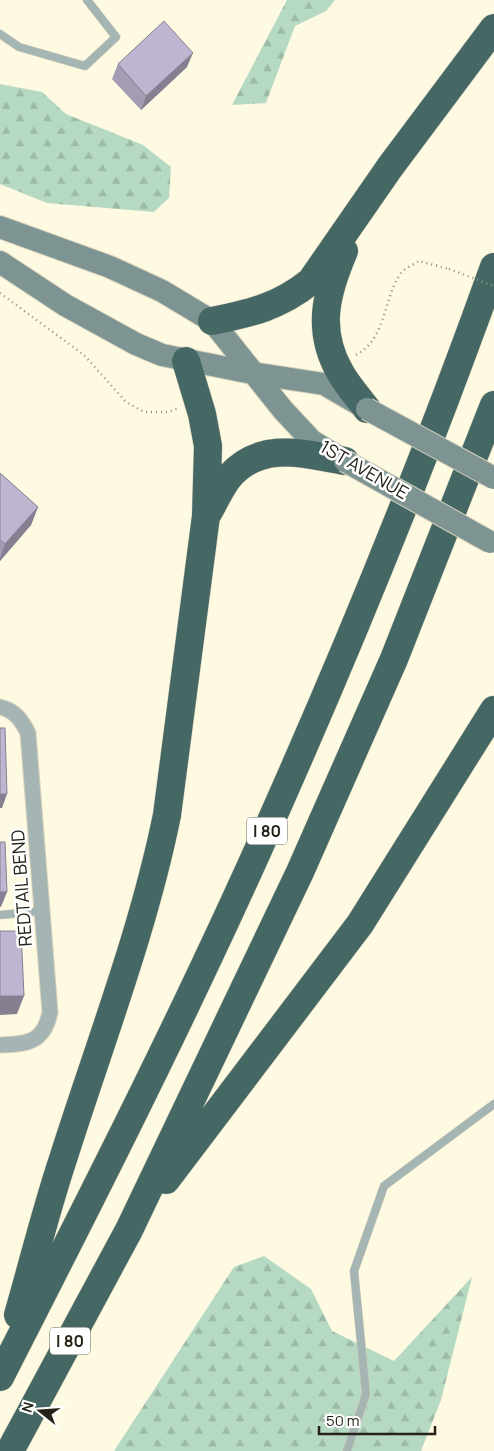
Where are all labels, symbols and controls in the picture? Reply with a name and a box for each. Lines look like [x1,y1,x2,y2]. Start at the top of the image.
street label: 1ST AVENUE [316,434,413,504]
road number: I 80 [247,818,287,844]
street label: REDTAIL BEND [5,829,37,947]
road number: I 80 [50,1328,90,1354]
north arrow [15,1386,65,1436]
text: N [17,1399,38,1415]
scale bar [319,1404,435,1436]
text: 50 m [326,1410,360,1431]

